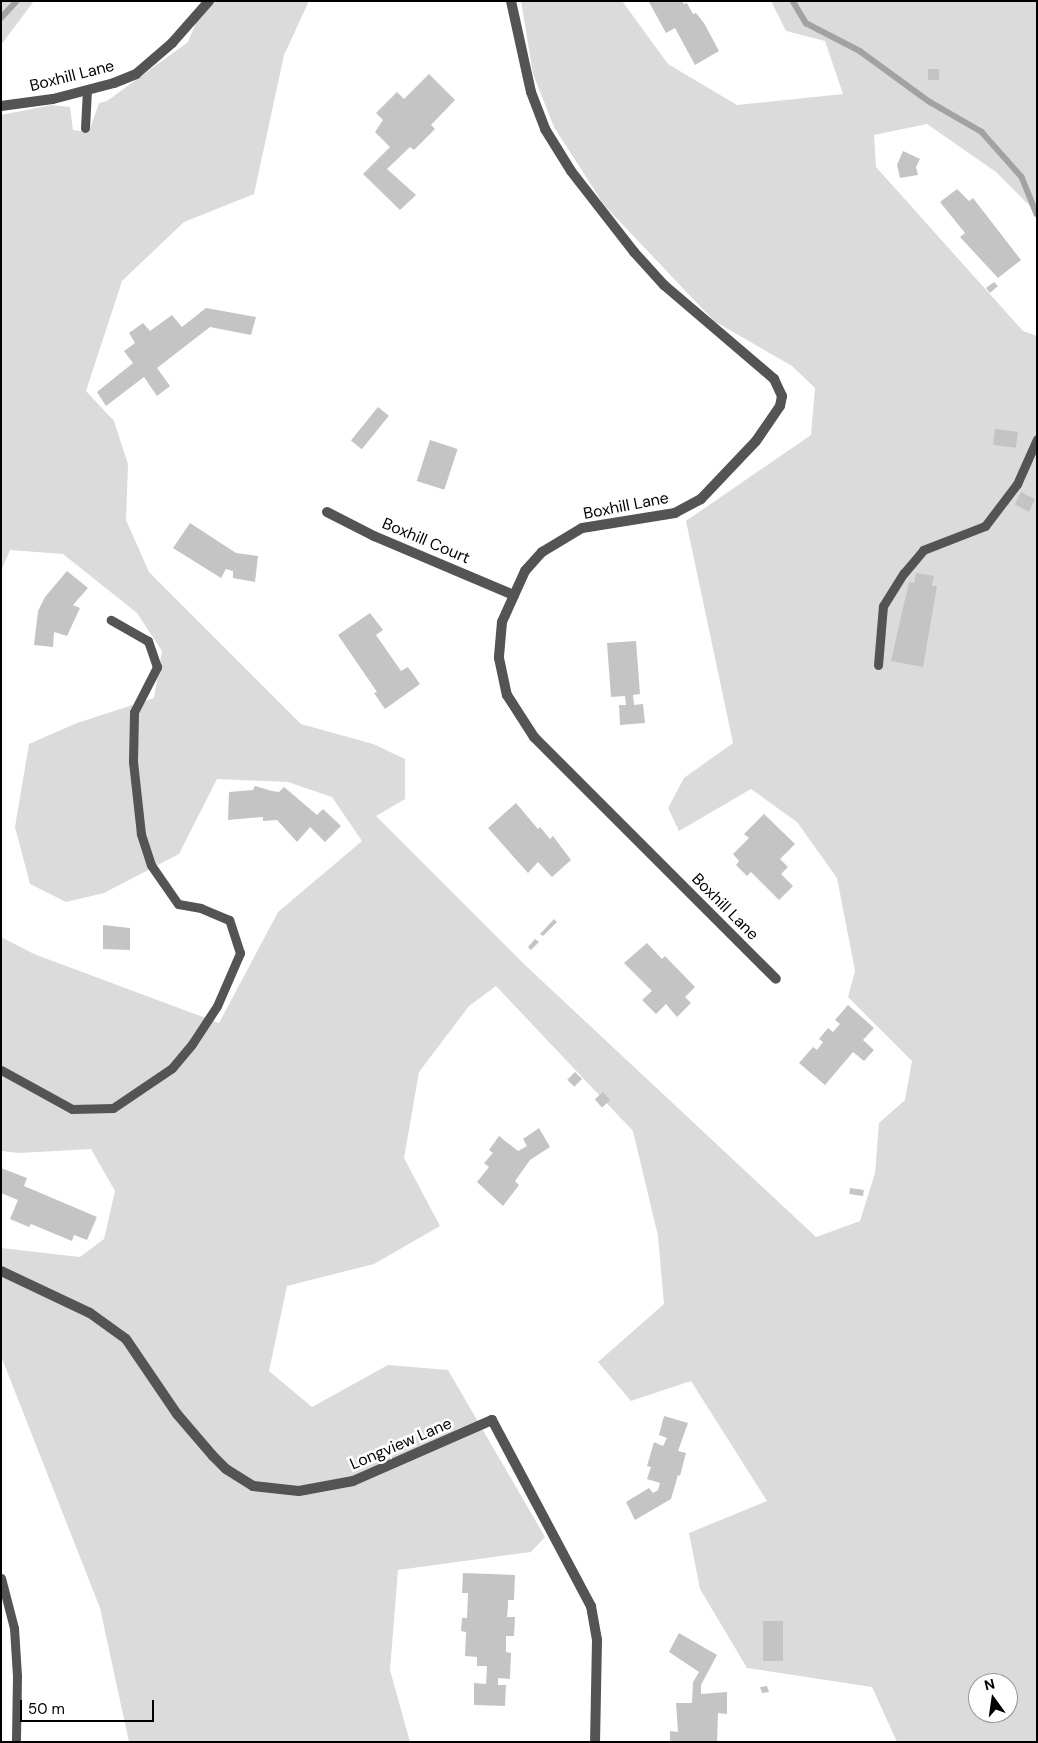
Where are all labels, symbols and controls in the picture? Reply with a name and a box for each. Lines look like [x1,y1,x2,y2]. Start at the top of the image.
street label: Boxhill Lane [28,56,116,96]
street label: Boxhill Lane [582,488,670,524]
street label: Boxhill Court [379,514,473,568]
street label: Boxhill Lane [688,870,762,944]
street label: Longview Lane [347,1414,455,1474]
north arrow [968,1673,1018,1723]
text: N [982,1674,997,1694]
scale bar [22,1690,156,1722]
text: 50 m [28,1699,65,1719]

